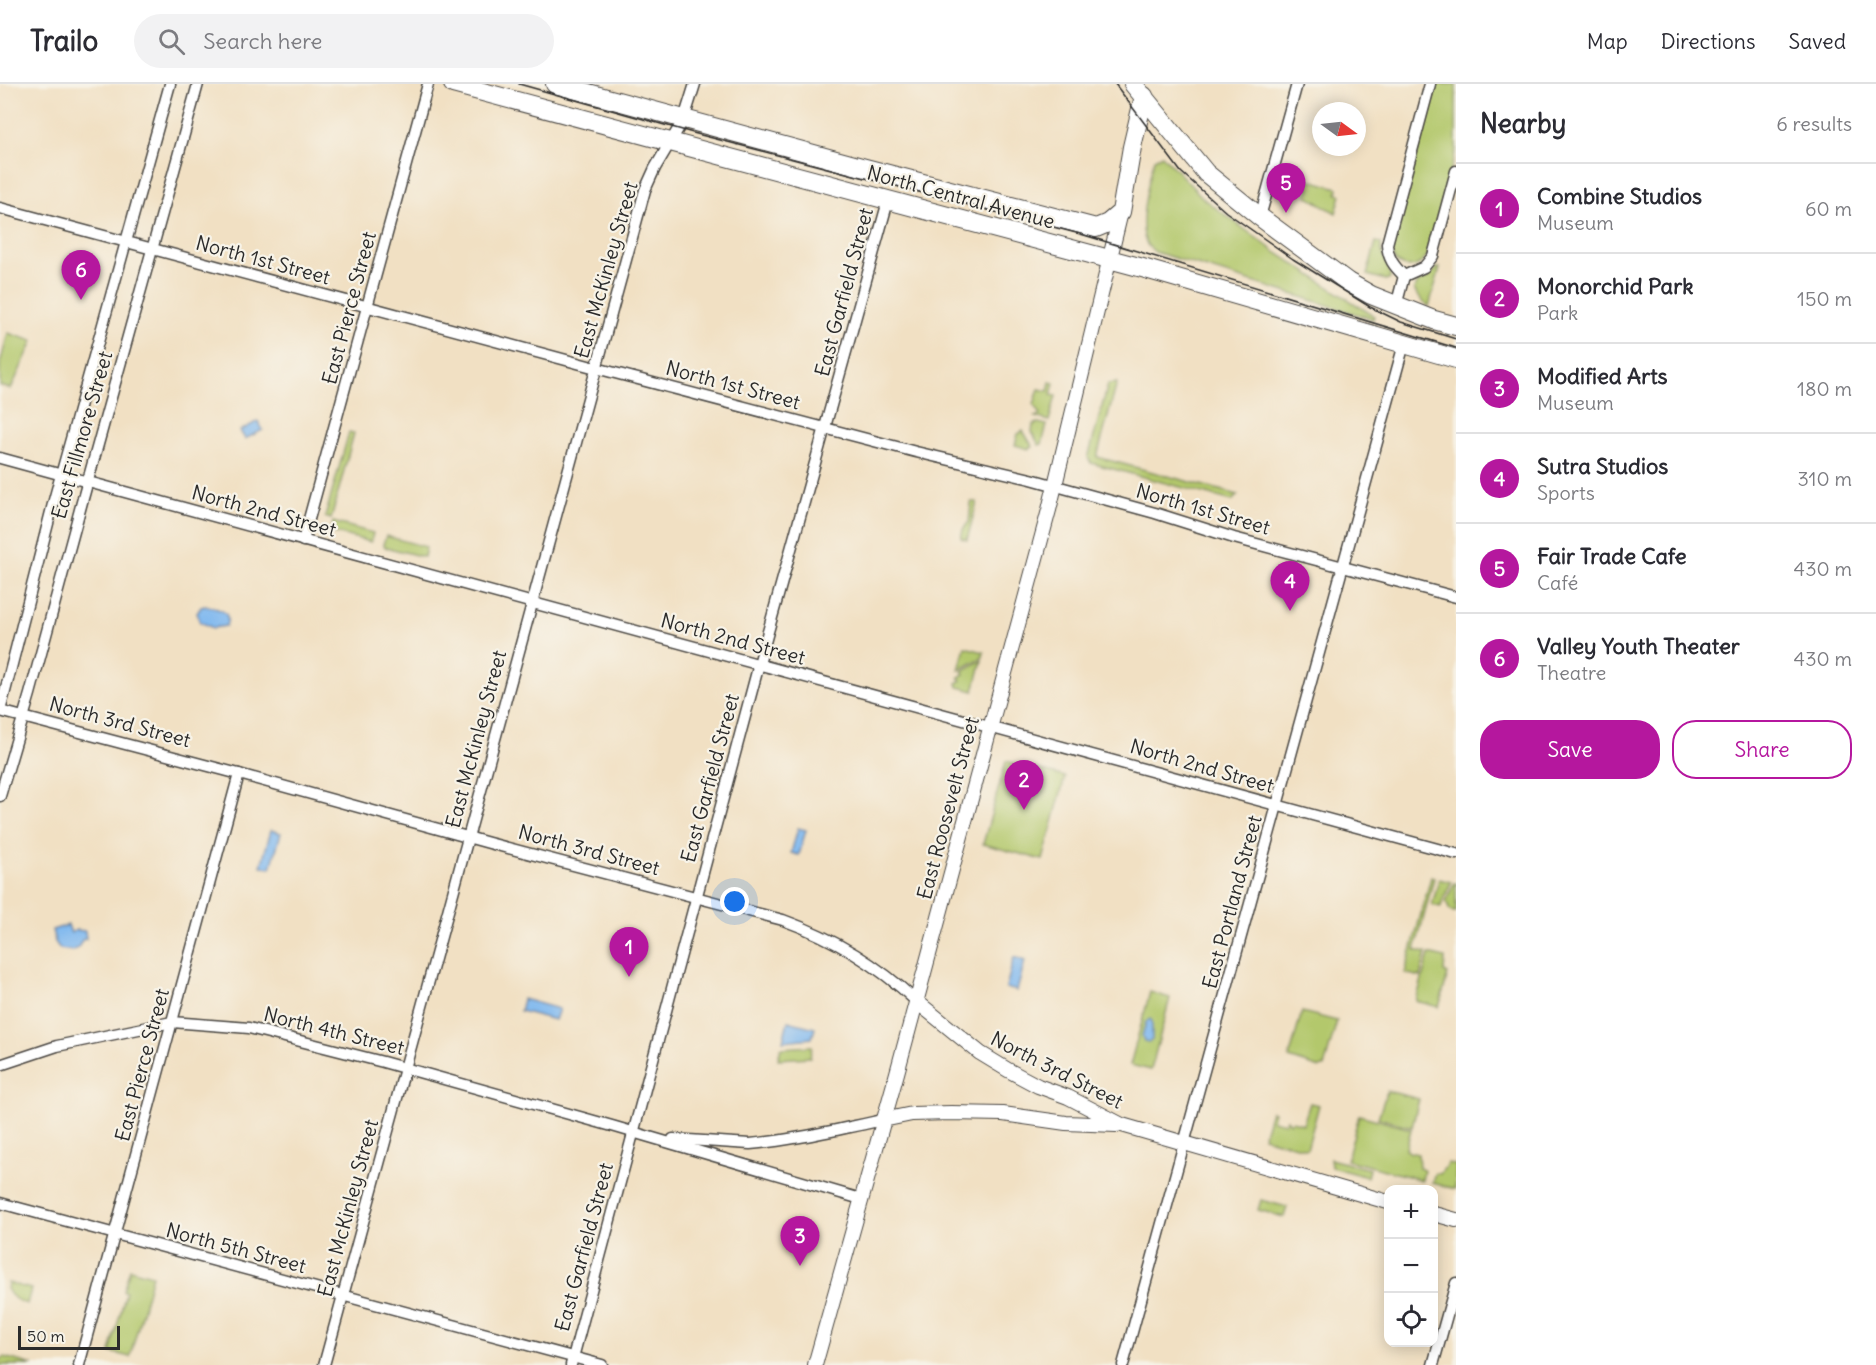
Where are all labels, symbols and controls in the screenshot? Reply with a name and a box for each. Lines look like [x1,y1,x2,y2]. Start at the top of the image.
search box [134,14,554,68]
text: Trailo [30,23,98,59]
icon: search [155,25,188,58]
text: Search here [203,27,322,55]
text: Map [1587,28,1628,55]
text: Directions [1661,28,1755,55]
text: Saved [1788,28,1846,55]
north arrow [1312,102,1366,156]
text: Nearby [1480,107,1566,140]
text: 6 results [1776,111,1852,136]
street label: North Central Avenue [865,159,1058,234]
pin: 5 [1266,164,1306,213]
street label: East McKinley Street [568,178,643,361]
text: Combine Studios [1537,182,1702,210]
text: 1 [1496,196,1503,221]
text: 60 m [1805,196,1852,221]
street label: East Garfield Street [809,205,878,379]
text: Museum [1537,210,1614,235]
street label: East Pierce Street [316,228,381,387]
street label: North 1st Street [193,230,333,290]
pin: 6 [62,250,100,300]
text: Monorchid Park [1537,272,1693,300]
text: 2 [1494,286,1505,311]
text: 150 m [1797,286,1852,311]
text: Park [1537,300,1578,325]
street label: East Fillmore Street [46,348,118,522]
street label: North 1st Street [663,355,803,415]
text: Modified Arts [1537,362,1668,390]
text: 3 [1494,376,1505,401]
text: 180 m [1797,376,1852,401]
text: Museum [1537,390,1614,415]
text: Sutra Studios [1537,452,1668,480]
text: 4 [1494,466,1505,491]
text: 310 m [1797,466,1852,491]
street label: North 1st Street [1133,477,1273,540]
street label: North 2nd Street [189,479,339,542]
text: Sports [1537,480,1595,505]
text: Fair Trade Cafe [1537,542,1687,570]
text: 5 [1494,556,1505,581]
text: 430 m [1794,556,1852,581]
pin: 4 [1270,562,1310,611]
text: Café [1537,570,1578,595]
street label: North 2nd Street [658,607,808,670]
text: Valley Youth Theater [1537,632,1740,660]
text: 6 [1494,646,1505,671]
text: 430 m [1794,646,1852,671]
street label: East McKinley Street [440,647,511,830]
text: Theatre [1537,660,1606,685]
street label: North 3rd Street [47,691,194,752]
street label: East Garfield Street [675,691,744,865]
street label: East Roosevelt Street [911,713,984,902]
button: Save [1480,720,1660,779]
button: Share [1672,720,1852,779]
street label: North 2nd Street [1127,733,1277,798]
pin: 2 [1004,760,1044,810]
street label: East Portland Street [1196,812,1267,991]
street label: North 3rd Street [516,819,663,880]
your location [720,887,749,916]
pin: 1 [610,928,648,977]
street label: East Pierce Street [109,985,174,1144]
street label: North 4th Street [261,1001,407,1060]
street label: North 3rd Street [987,1025,1128,1114]
street label: East McKinley Street [312,1116,383,1299]
street label: East Garfield Street [549,1160,618,1334]
map controls [1384,1185,1438,1347]
button: + [1384,1185,1438,1239]
pin: 3 [780,1216,820,1266]
street label: North 5th Street [163,1217,309,1278]
button: − [1384,1239,1438,1293]
button: locate [1384,1293,1438,1347]
scale bar [18,1323,120,1350]
text: 50 m [27,1326,65,1346]

